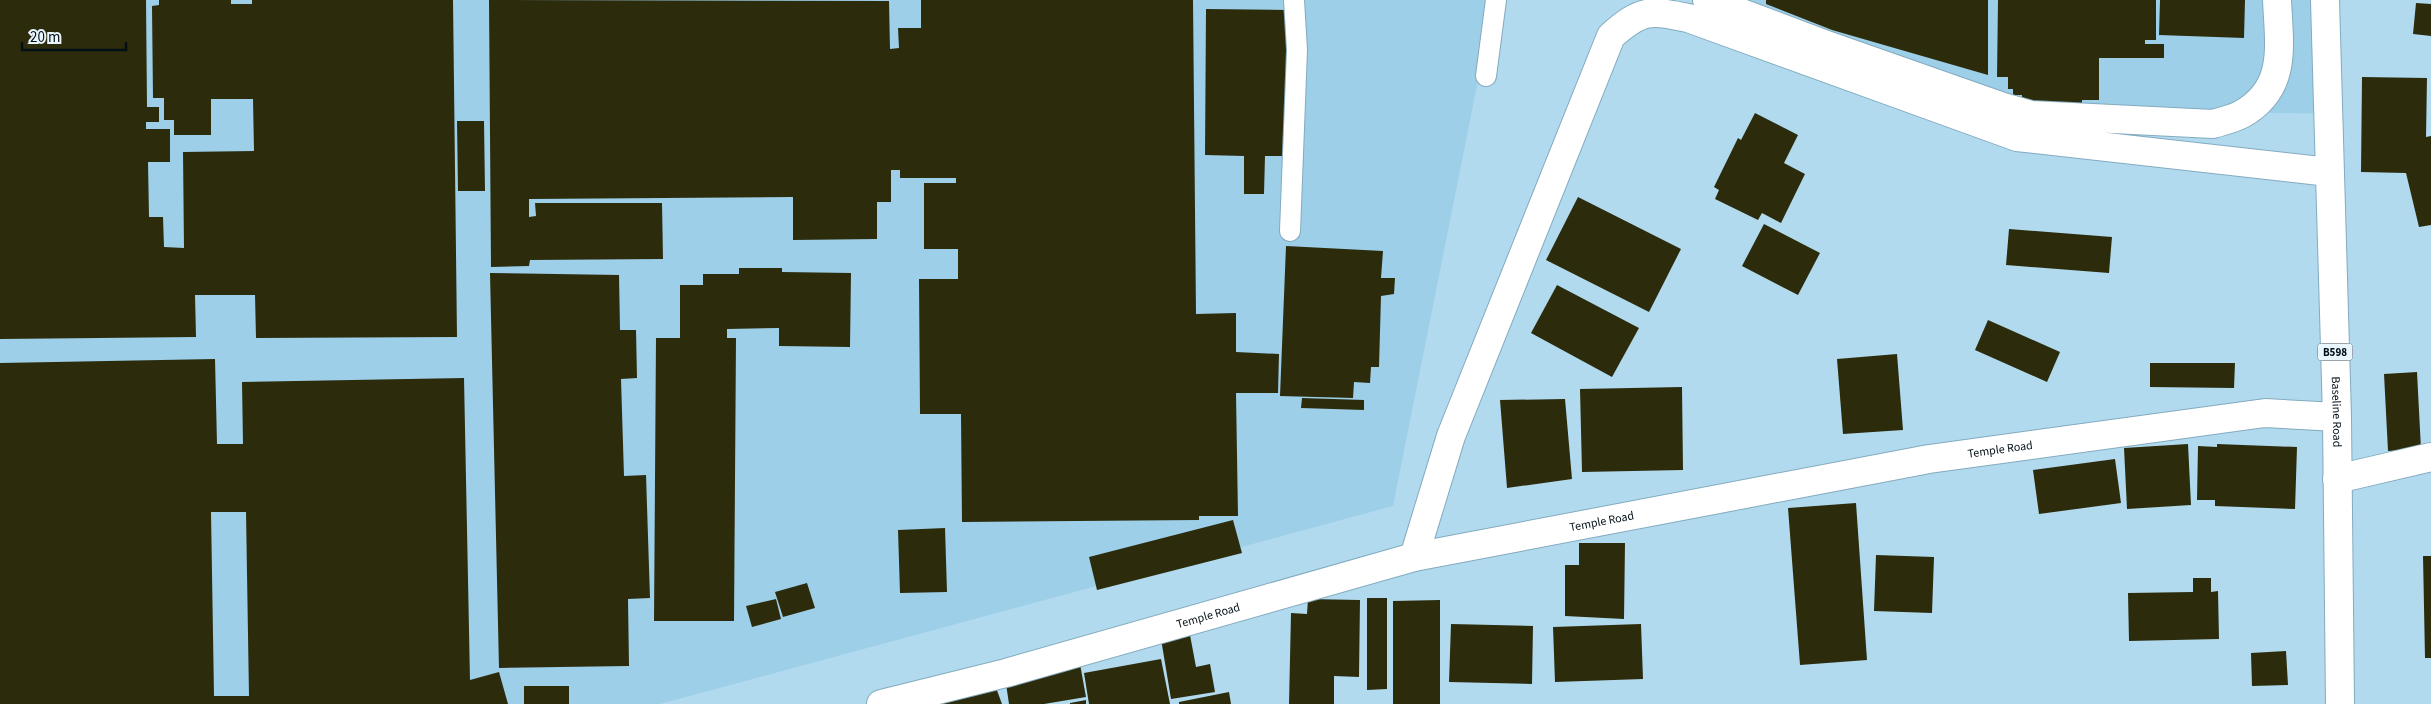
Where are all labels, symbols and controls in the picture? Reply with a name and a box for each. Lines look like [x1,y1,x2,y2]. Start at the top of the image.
scale bar [22,20,126,52]
text: 20 m [30,27,60,48]
road number: B598 [2318,344,2352,361]
street label: Baseline Road [2327,376,2346,447]
street label: Temple Road [1967,436,2034,462]
street label: Temple Road [1568,507,1635,536]
street label: Temple Road [1174,598,1242,633]

